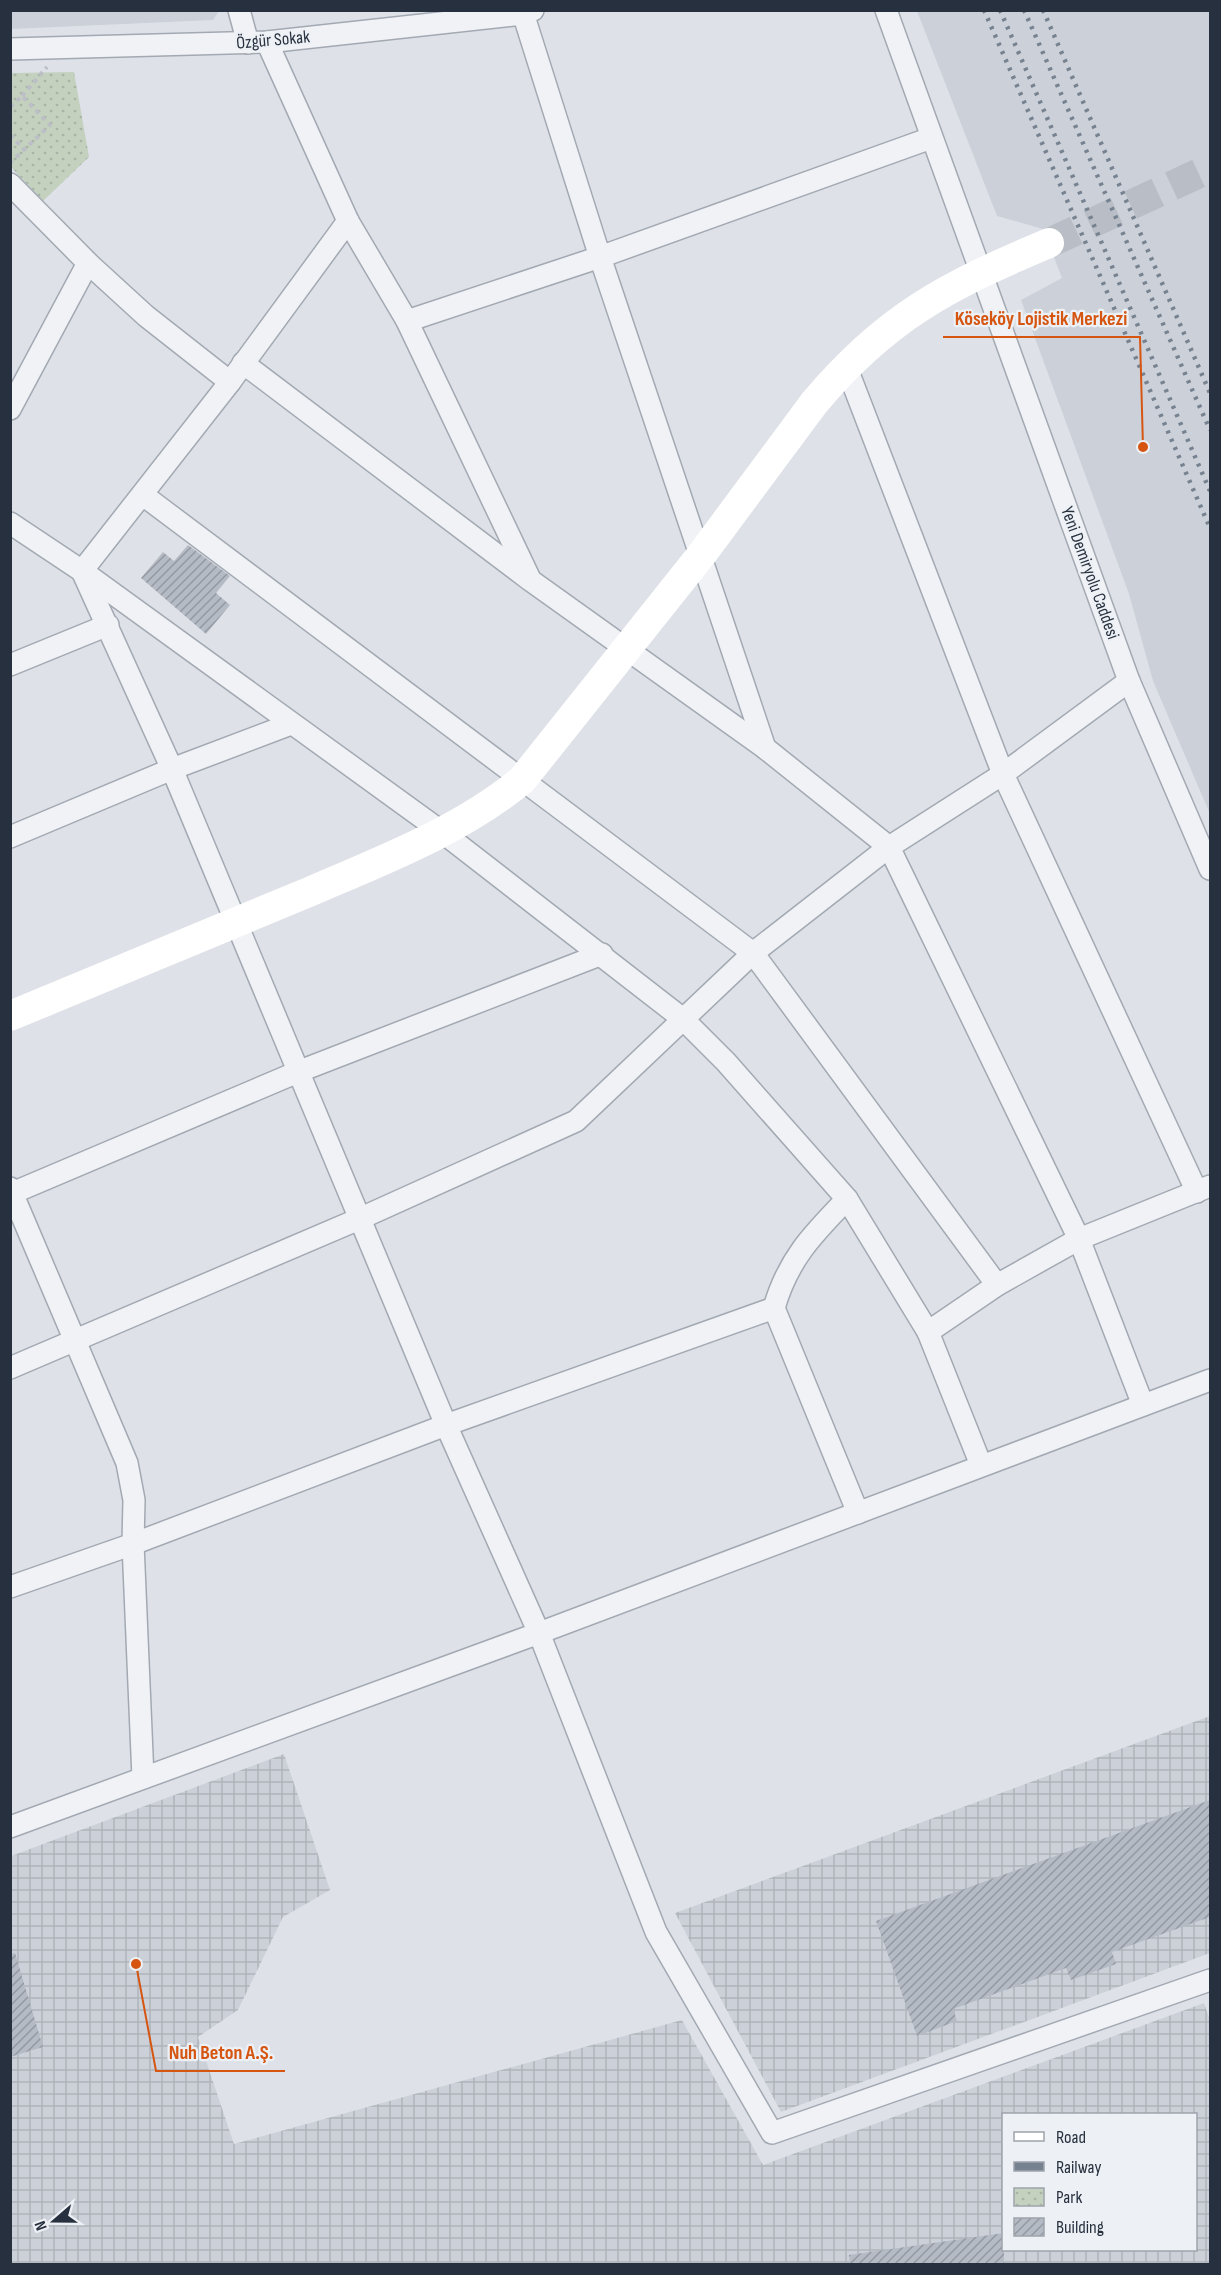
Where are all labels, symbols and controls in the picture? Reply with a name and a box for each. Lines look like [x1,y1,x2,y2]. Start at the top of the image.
street label: Özgür Sokak [235,26,311,54]
callout: Köseköy Lojistik Merkezi [943,299,1140,337]
text: Köseköy Lojistik Merkezi [955,307,1127,331]
street label: Yeni Demiryolu Caddesi [1056,504,1124,642]
callout: Nuh Beton A.Ş. [156,2033,285,2071]
text: Nuh Beton A.Ş. [169,2041,273,2065]
legend [1002,2113,1197,2251]
text: Road [1056,2127,1086,2148]
text: Railway [1056,2157,1101,2178]
text: Park [1056,2187,1082,2208]
north arrow [24,2191,84,2251]
text: Building [1056,2217,1104,2238]
text: N [31,2218,52,2233]

